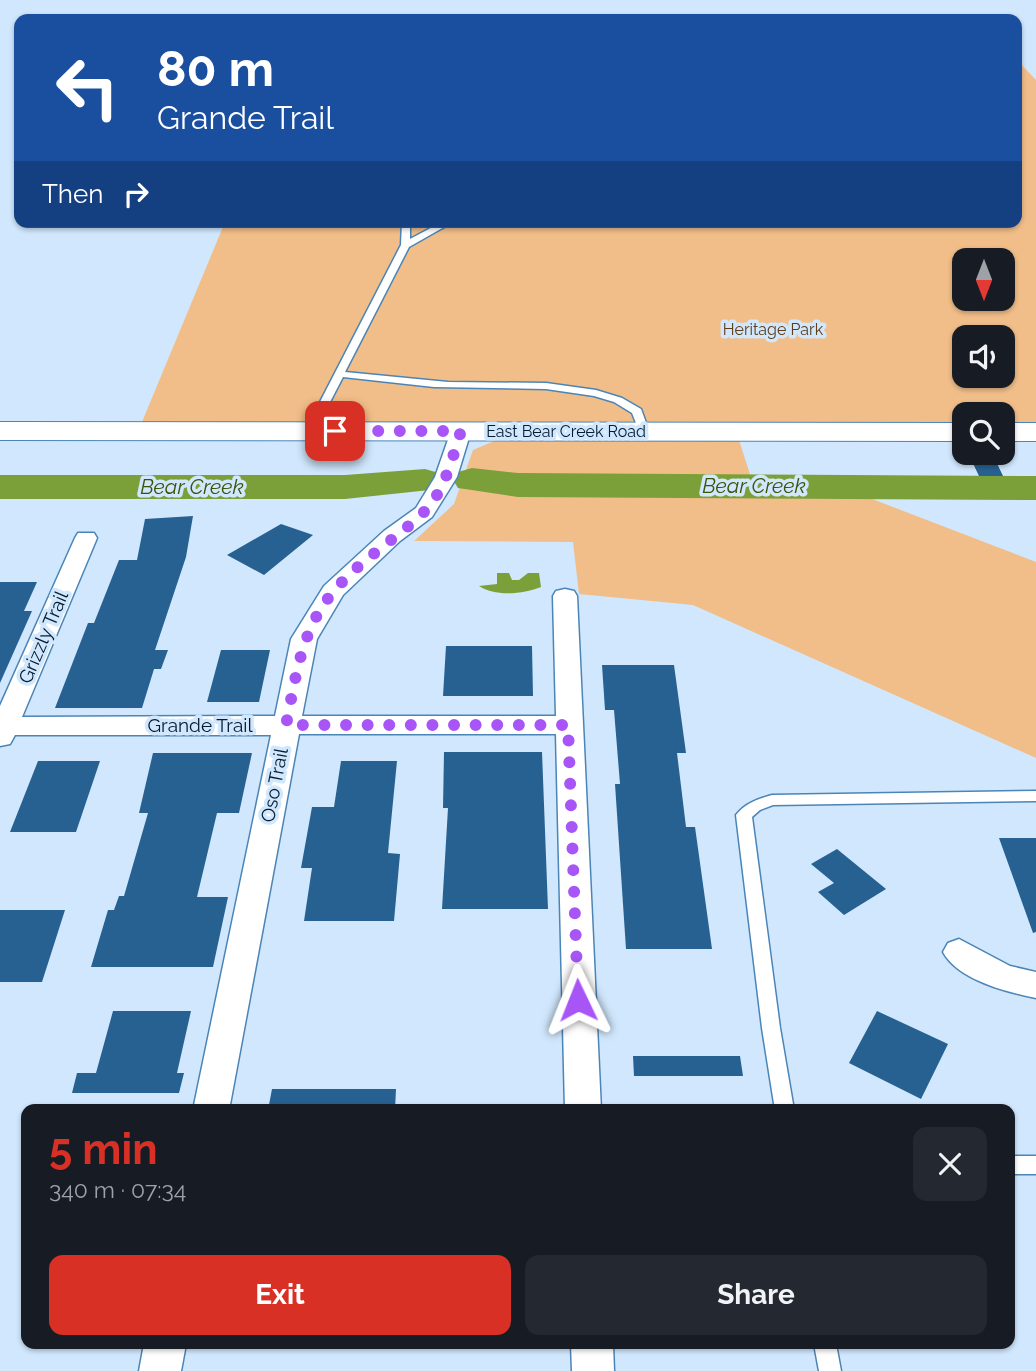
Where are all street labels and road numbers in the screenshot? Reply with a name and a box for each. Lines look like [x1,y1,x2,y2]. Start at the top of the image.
street label: East Bear Creek Road [486,422,646,441]
street label: Grizzly Trail [14,587,73,687]
street label: Grande Trail [147,714,253,736]
street label: Oso Trail [256,745,292,824]

